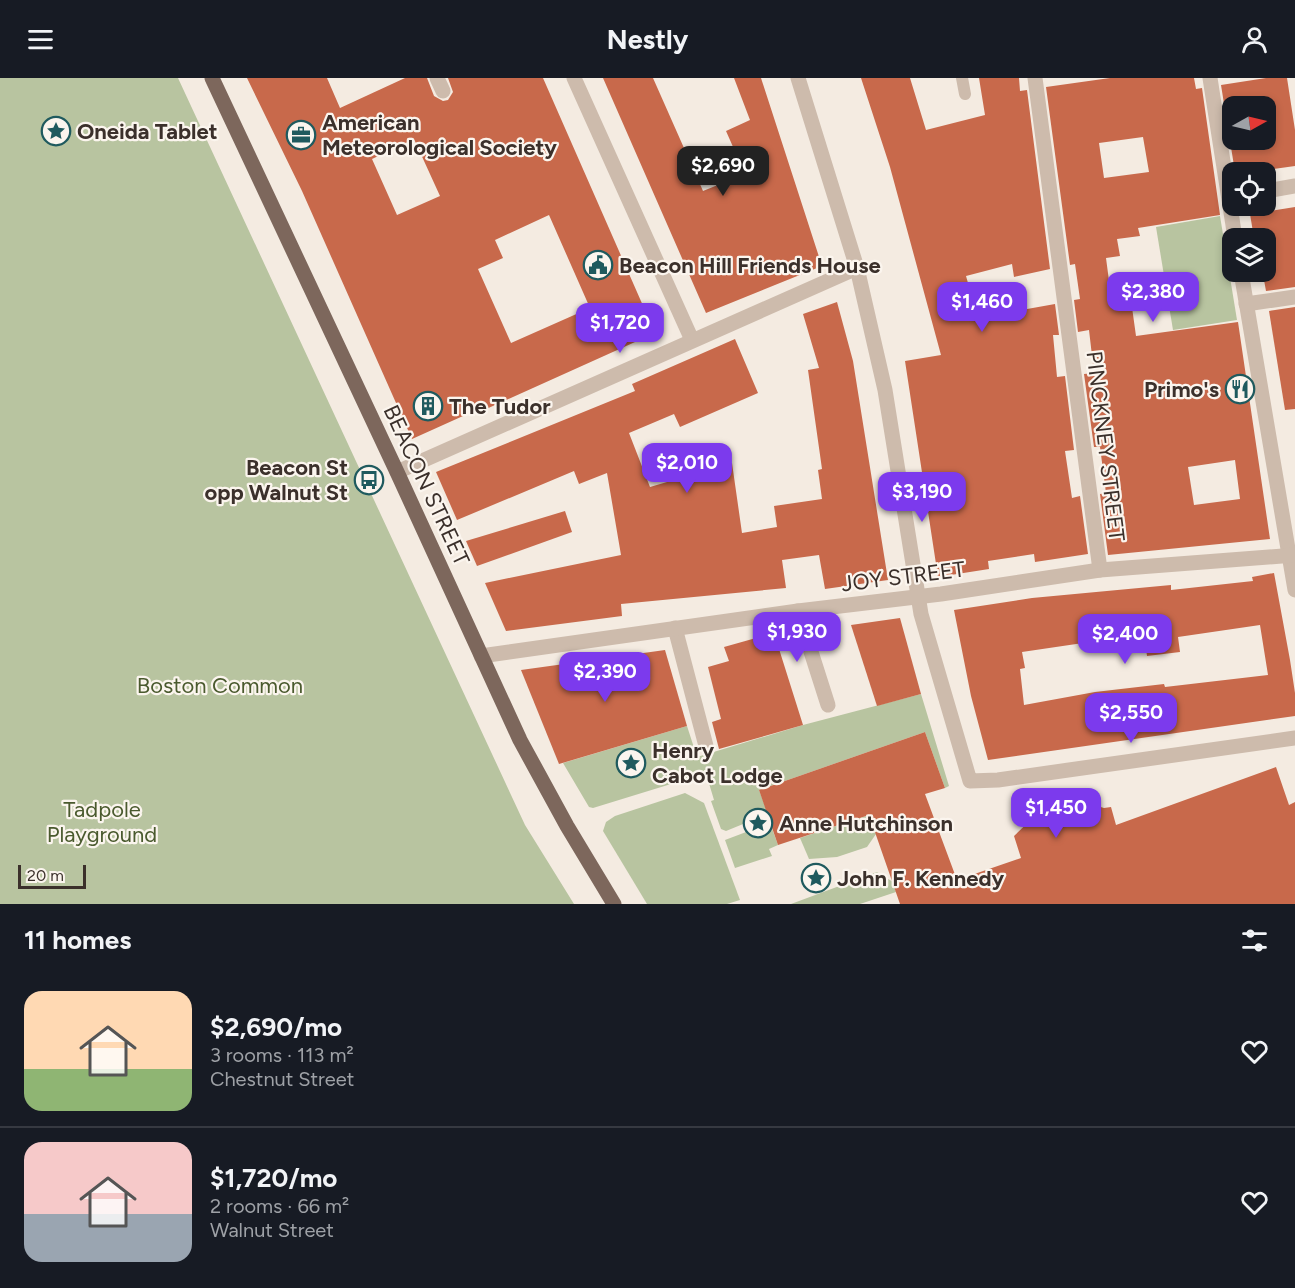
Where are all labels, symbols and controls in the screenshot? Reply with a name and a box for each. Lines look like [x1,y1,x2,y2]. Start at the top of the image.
icon: menu [24,23,57,56]
text: Nestly [607,23,688,56]
icon: person [1238,23,1271,56]
north arrow [1222,96,1276,150]
map controls [1222,96,1276,282]
place label: American Meteorological Society [322,109,557,161]
place icon: Oneida Tablet [40,115,72,147]
place label: Oneida Tablet [77,118,218,145]
office icon: American Meteorological Society [285,119,317,151]
pin: $2,690 [674,146,772,197]
text: $2,690 [691,153,755,177]
button: locate [1222,162,1276,216]
button: layers [1222,228,1276,282]
public building icon: Beacon Hill Friends House [582,249,614,281]
place label: Beacon Hill Friends House [619,252,881,279]
pin: $2,380 [1104,272,1202,323]
text: $2,380 [1121,279,1185,303]
pin: $1,460 [933,282,1031,333]
text: $1,460 [951,289,1013,313]
pin: $1,720 [571,303,669,354]
text: $1,720 [590,310,650,334]
street label: PINCKNEY STREET [1080,349,1131,543]
restaurant icon: Primo's [1224,373,1256,405]
place label: Primo's [1144,376,1219,403]
building icon: The Tudor [412,390,444,422]
place label: The Tudor [449,393,551,420]
street label: BEACON STREET [378,401,476,570]
pin: $2,010 [638,443,736,494]
text: $2,010 [656,450,718,474]
place label: Beacon St opp Walnut St [204,454,348,506]
bus stop icon: Beacon St opp Walnut St [353,464,385,496]
pin: $3,190 [873,472,971,523]
text: $3,190 [892,479,952,503]
street label: JOY STREET [840,556,966,597]
pin: $1,930 [748,612,846,663]
pin: $2,400 [1076,614,1174,665]
text: $1,930 [767,619,827,643]
text: $2,400 [1092,621,1158,645]
pin: $2,390 [556,652,654,703]
text: $2,390 [573,659,637,683]
park label: Boston Common [137,672,303,699]
pin: $2,550 [1082,693,1180,744]
text: $2,550 [1099,700,1163,724]
place label: Henry Cabot Lodge [652,737,783,789]
place icon: Henry Cabot Lodge [615,747,647,779]
pin: $1,450 [1007,788,1105,839]
text: $1,450 [1025,795,1087,819]
park label: Tadpole Playground [47,796,157,848]
place icon: Anne Hutchinson [742,807,774,839]
place label: Anne Hutchinson [779,810,953,837]
scale bar [18,862,86,890]
place icon: John F. Kennedy [800,862,832,894]
place label: John F. Kennedy [837,865,1005,892]
text: 20 m [27,866,64,885]
text: 11 homes [24,924,131,956]
icon: filters [1238,924,1271,957]
text: $2,690/mo [210,1011,342,1043]
icon: home [72,1015,144,1087]
icon: heart [1238,1035,1271,1068]
text: 3 rooms · 113 m² [210,1043,354,1067]
text: Chestnut Street [210,1067,354,1091]
text: $1,720/mo [210,1162,337,1194]
icon: home [72,1166,144,1238]
icon: heart [1238,1186,1271,1219]
text: 2 rooms · 66 m² [210,1194,349,1218]
text: Walnut Street [210,1218,334,1242]

